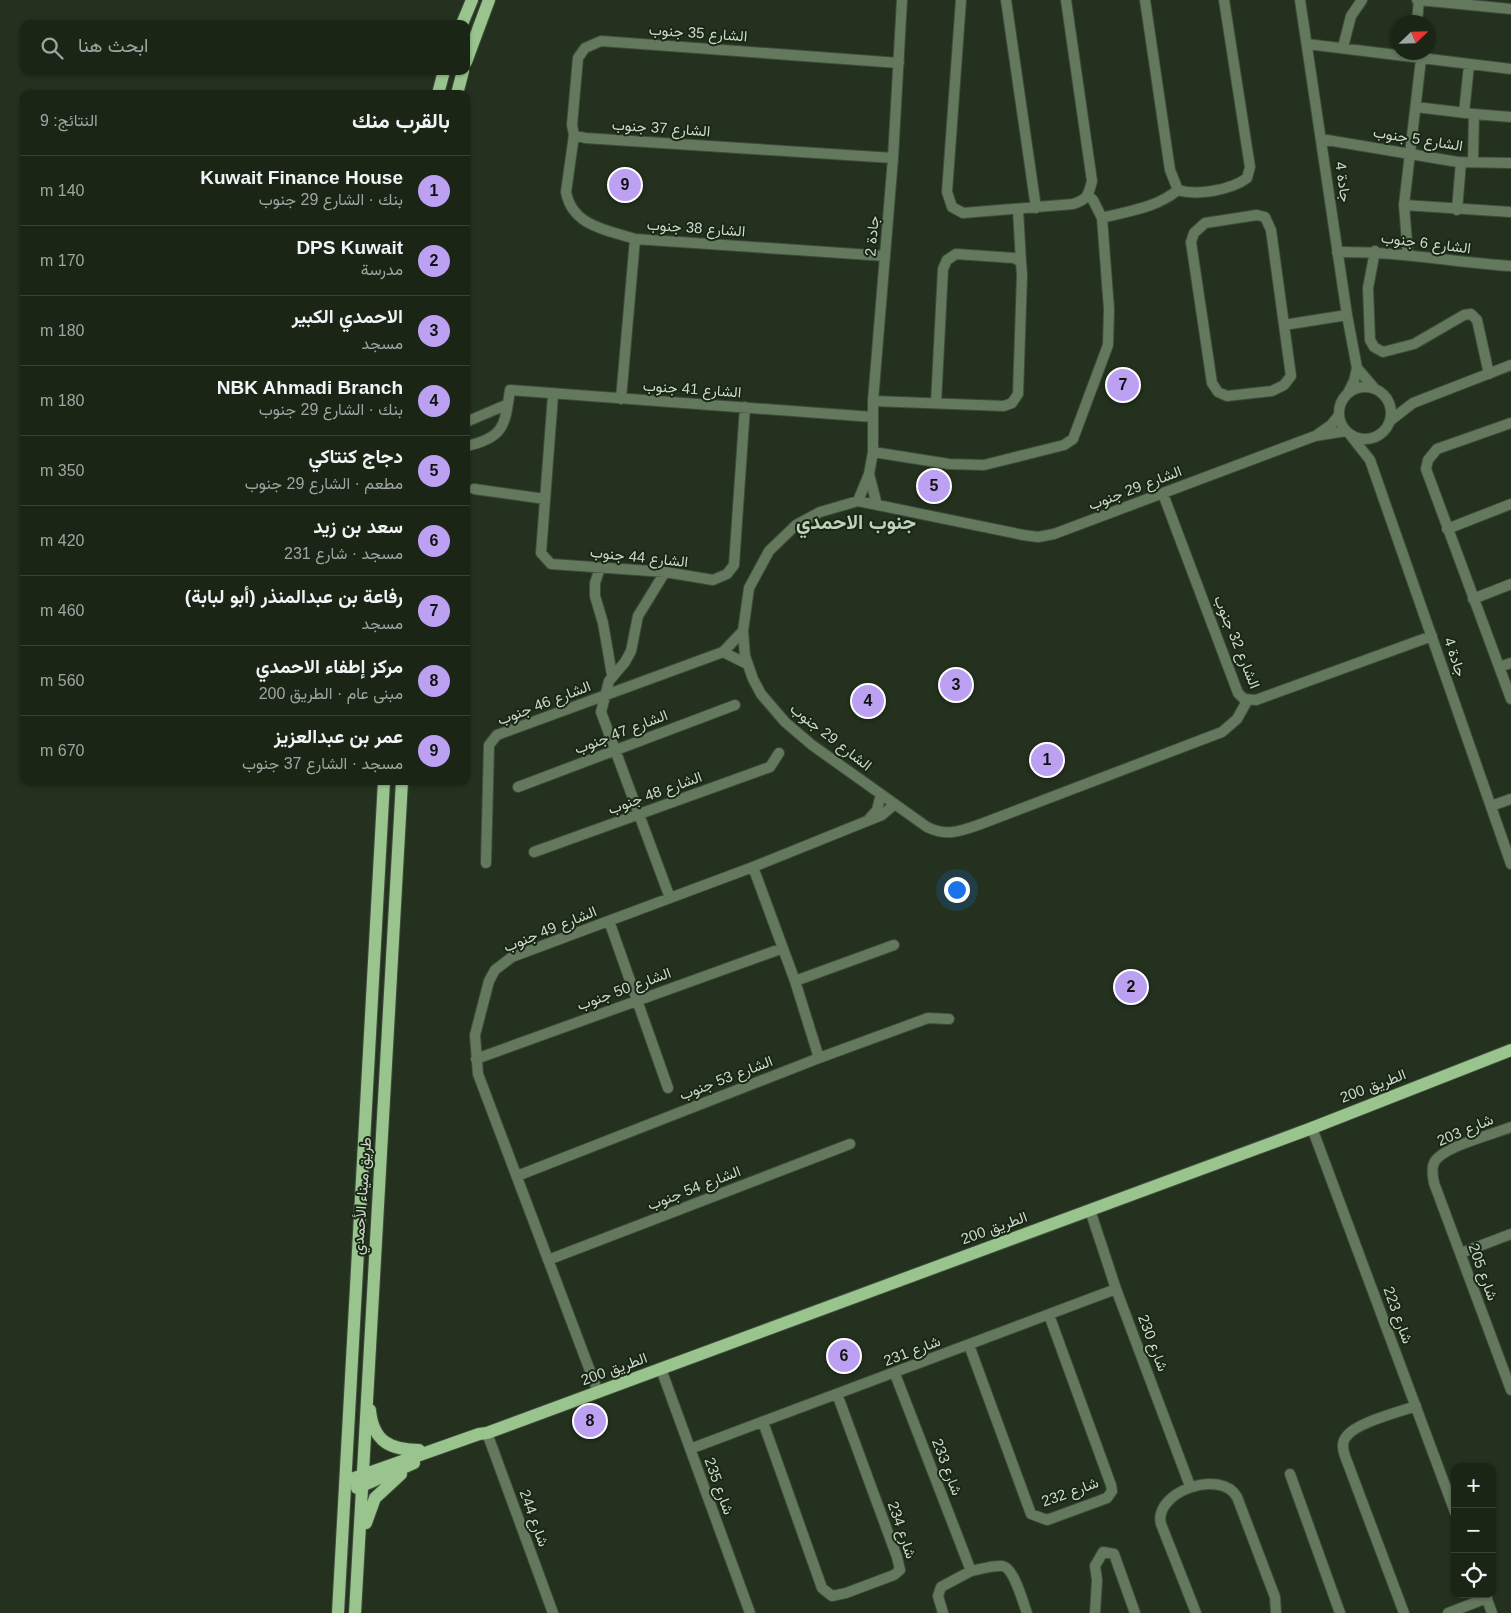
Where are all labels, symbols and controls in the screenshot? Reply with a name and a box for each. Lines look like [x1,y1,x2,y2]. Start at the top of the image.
north arrow [1391,15,1436,60]
search box [20,20,470,75]
street label: الشارع 35 جنوب [648,21,748,47]
icon: search [38,34,66,62]
text: ابحث هنا [78,35,148,56]
text: بالقرب منك [352,109,450,132]
text: النتائج: 9 [40,112,98,129]
street label: الشارع 37 جنوب [611,116,711,142]
street label: الشارع 5 جنوب [1372,123,1464,157]
street label: جادة 4 [1331,161,1355,203]
pin: 9 [609,166,641,204]
text: Kuwait Finance House [200,167,403,188]
text: 140 m [40,182,84,199]
text: 1 [430,182,438,199]
text: بنك · الشارع 29 جنوب [259,191,403,208]
street label: جادة 2 [861,215,883,257]
street label: الشارع 38 جنوب [646,216,746,242]
street label: الشارع 6 جنوب [1380,229,1472,259]
text: DPS Kuwait [296,237,403,258]
text: 170 m [40,252,84,269]
text: 2 [430,252,438,269]
text: مدرسة [361,261,403,278]
text: الاحمدي الكبير [292,306,403,327]
text: 180 m [40,322,84,339]
text: 3 [430,322,438,339]
text: مسجد [362,335,403,352]
pin: 7 [1107,366,1139,404]
text: NBK Ahmadi Branch [217,377,403,398]
street label: الشارع 41 جنوب [642,377,742,403]
text: 180 m [40,392,84,409]
text: 4 [430,392,438,409]
text: بنك · الشارع 29 جنوب [259,401,403,418]
text: دجاج كنتاكي [308,446,403,467]
text: 350 m [40,462,84,479]
text: 5 [430,462,438,479]
street label: الشارع 29 جنوب [1086,462,1185,516]
pin: 5 [918,467,950,505]
text: مطعم · الشارع 29 جنوب [245,475,403,492]
district label: جنوب الاحمدي [796,511,916,539]
text: سعد بن زيد [313,516,403,537]
text: 420 m [40,532,84,549]
text: 6 [430,532,438,549]
street label: الشارع 44 جنوب [589,543,689,573]
text: مسجد · شارع 231 [284,545,403,562]
text: رفاعة بن عبدالمنذر (أبو لبابة) [185,586,403,607]
street label: الشارع 32 جنوب [1208,593,1264,692]
text: 460 m [40,602,84,619]
text: 7 [430,602,438,619]
text: مسجد [362,615,403,632]
street label: جادة 4 [1440,635,1470,679]
text: مركز إطفاء الاحمدي [256,656,403,677]
pin: 3 [940,666,972,704]
text: 560 m [40,672,84,689]
text: 8 [430,672,438,689]
street label: الشارع 46 جنوب [495,677,594,731]
pin: 4 [852,682,884,720]
text: مبنى عام · الطريق 200 [259,685,403,702]
street label: الشارع 29 جنوب [785,700,875,776]
street label: الشارع 47 جنوب [572,706,671,760]
text: عمر بن عبدالعزيز [274,726,403,747]
pin: 1 [1031,741,1063,779]
text: 670 m [40,742,84,759]
text: 9 [430,742,438,759]
text: مسجد · الشارع 37 جنوب [242,755,403,772]
street label: الشارع 48 جنوب [606,768,705,820]
your location [944,877,970,903]
street label: الشارع 49 جنوب [501,902,600,958]
street label: الشارع 50 جنوب [575,964,674,1016]
pin: 2 [1115,968,1147,1006]
street label: الشارع 53 جنوب [677,1052,776,1106]
street label: الطريق 200 [1337,1065,1409,1108]
street label: شارع 203 [1434,1110,1497,1152]
street label: طريق ميناء الأحمدي [349,1136,379,1256]
street label: الشارع 54 جنوب [645,1162,744,1216]
street label: الطريق 200 [958,1208,1030,1249]
street label: شارع 205 [1463,1241,1502,1304]
street label: شارع 223 [1378,1284,1417,1347]
street label: شارع 230 [1132,1312,1172,1375]
street label: شارع 231 [881,1332,944,1372]
pin: 6 [828,1337,860,1375]
street label: الطريق 200 [578,1349,650,1390]
pin: 8 [574,1402,606,1440]
street label: شارع 233 [926,1436,966,1499]
street label: شارع 235 [699,1455,738,1518]
map controls [1451,1463,1496,1598]
button: + [1451,1463,1496,1508]
street label: شارع 232 [1039,1473,1102,1512]
street label: شارع 244 [514,1487,553,1550]
street label: شارع 234 [882,1499,920,1562]
button: − [1451,1508,1496,1553]
button: locate [1451,1553,1496,1598]

